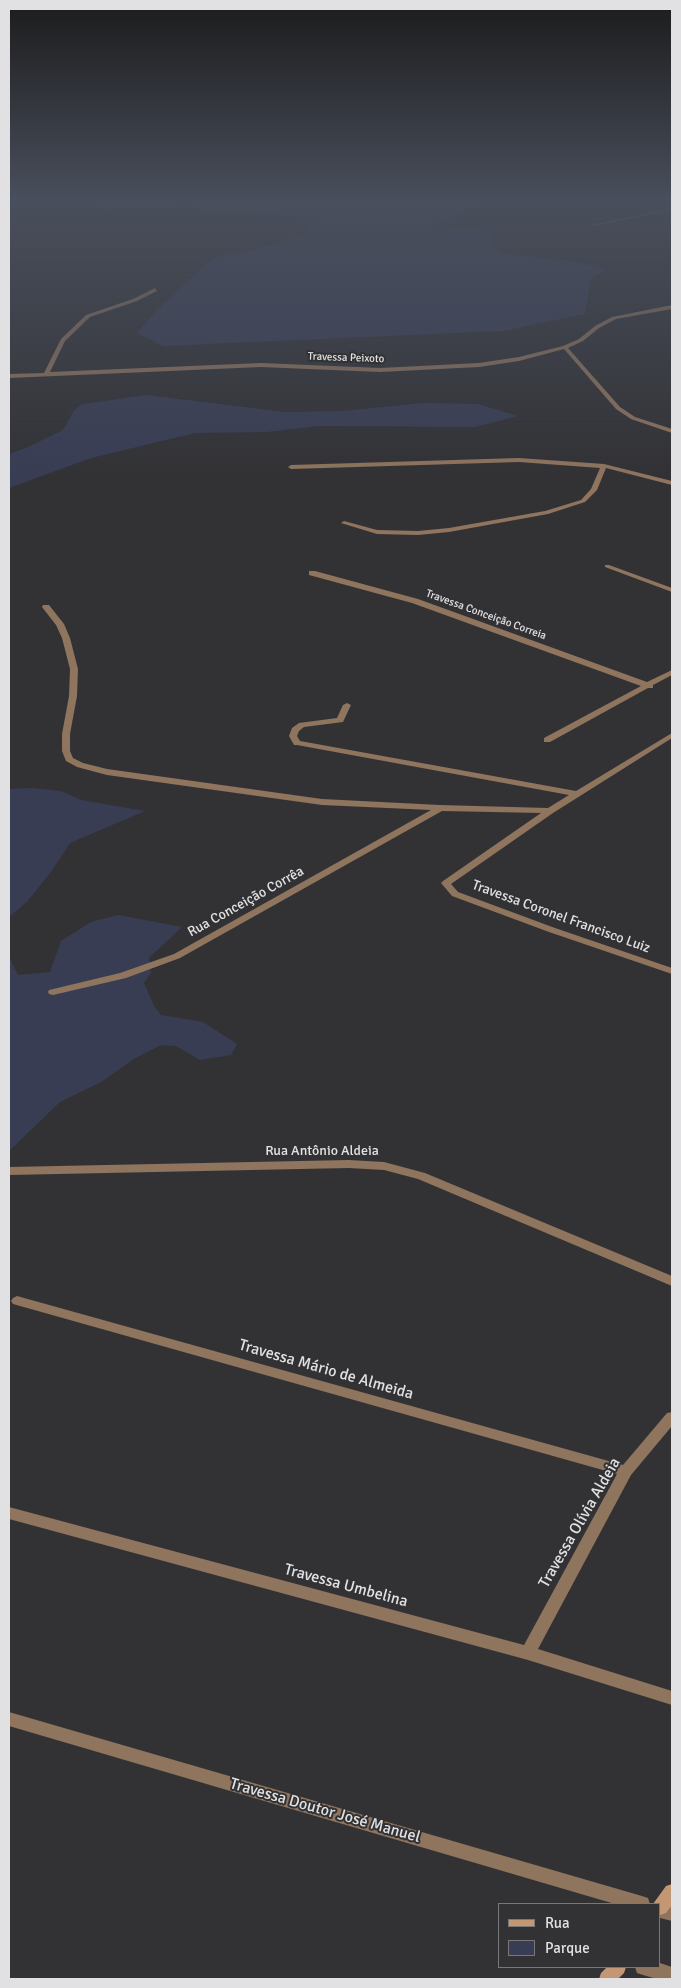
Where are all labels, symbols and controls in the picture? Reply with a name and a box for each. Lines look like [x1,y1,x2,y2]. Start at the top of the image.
street label: Travessa Peixoto [308,350,384,366]
street label: Travessa Conceição Correia [424,587,548,643]
street label: Rua Conceição Corrêa [185,863,307,941]
street label: Travessa Coronel Francisco Luiz [470,877,652,957]
street label: Rua Antônio Aldeia [265,1143,379,1159]
street label: Travessa Mário de Almeida [236,1336,416,1404]
street label: Travessa Olívia Aldeia [535,1455,625,1591]
street label: Travessa Umbelina [282,1560,410,1612]
street label: Travessa Doutor José Manuel [228,1775,422,1847]
legend [498,1903,661,1968]
text: Rua [545,1914,570,1932]
text: Parque [545,1939,590,1957]

